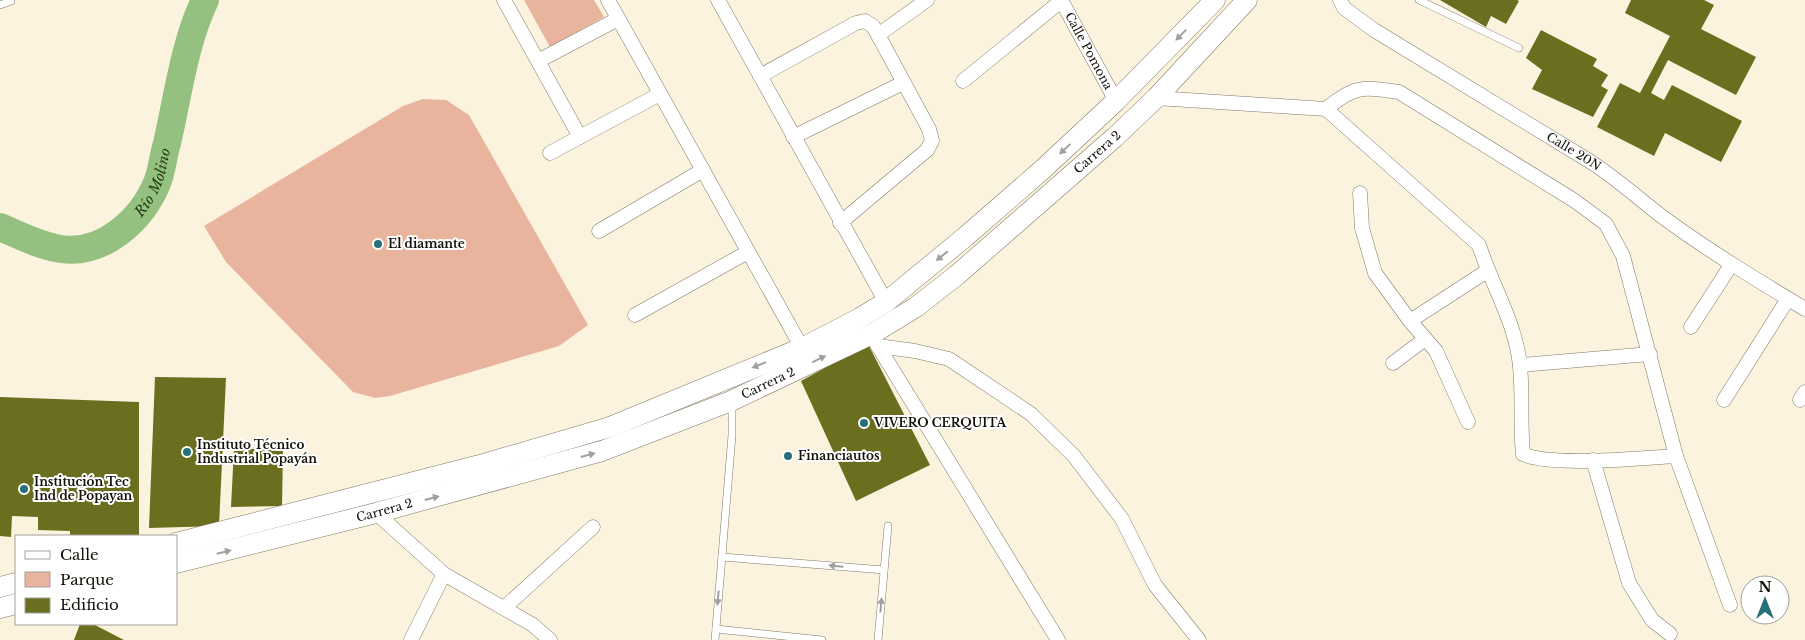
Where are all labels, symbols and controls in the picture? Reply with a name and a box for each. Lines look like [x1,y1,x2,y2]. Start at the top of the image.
street label: Calle Pomona [1062,9,1116,92]
one-way arrow [1175,29,1187,41]
street label: Carrera 2 [1070,127,1124,177]
street label: Calle 20N [1544,129,1604,174]
one-way arrow [1059,143,1071,155]
water label: Río Molino [130,146,174,221]
place label: El diamante [388,236,465,251]
marker: El diamante [372,238,384,250]
one-way arrow [936,250,949,261]
one-way arrow [812,355,826,363]
one-way arrow [752,362,766,370]
street label: Carrera 2 [739,364,797,402]
place label: VIVERO CERQUITA [873,415,1007,430]
marker: VIVERO CERQUITA [858,417,870,429]
place label: Instituto Técnico Industrial Popayán [197,437,317,466]
marker: Instituto Técnico Industrial Popayán [181,446,193,458]
place label: Financiautos [798,448,880,463]
one-way arrow [581,450,596,458]
marker: Financiautos [782,450,794,462]
place label: Institución Tec Ind de Popayan [34,474,133,503]
marker: Institución Tec Ind de Popayan [18,483,30,495]
one-way arrow [424,493,439,501]
street label: Carrera 2 [355,495,414,525]
legend [15,535,178,625]
text: Calle [60,545,99,564]
one-way arrow [216,547,231,555]
one-way arrow [827,561,843,569]
text: Parque [60,570,114,589]
north arrow [1740,575,1790,625]
text: N [1758,578,1772,596]
one-way arrow [714,591,722,607]
text: Edificio [60,595,119,614]
one-way arrow [878,597,886,613]

